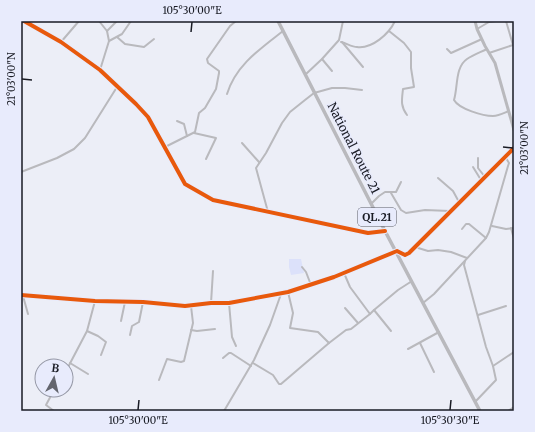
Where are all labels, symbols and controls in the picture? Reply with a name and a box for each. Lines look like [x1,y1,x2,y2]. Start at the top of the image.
text: 105°30'00"E [163,4,222,17]
text: 21°03'00"N [5,52,18,106]
street label: National Route 21 [325,100,384,197]
text: 21°03'00"N [518,121,531,175]
road number: QL.21 [358,208,396,226]
north arrow [34,358,74,398]
text: B [51,361,60,376]
text: 105°30'00"E [109,414,168,427]
text: 105°30'30"E [421,414,480,427]

